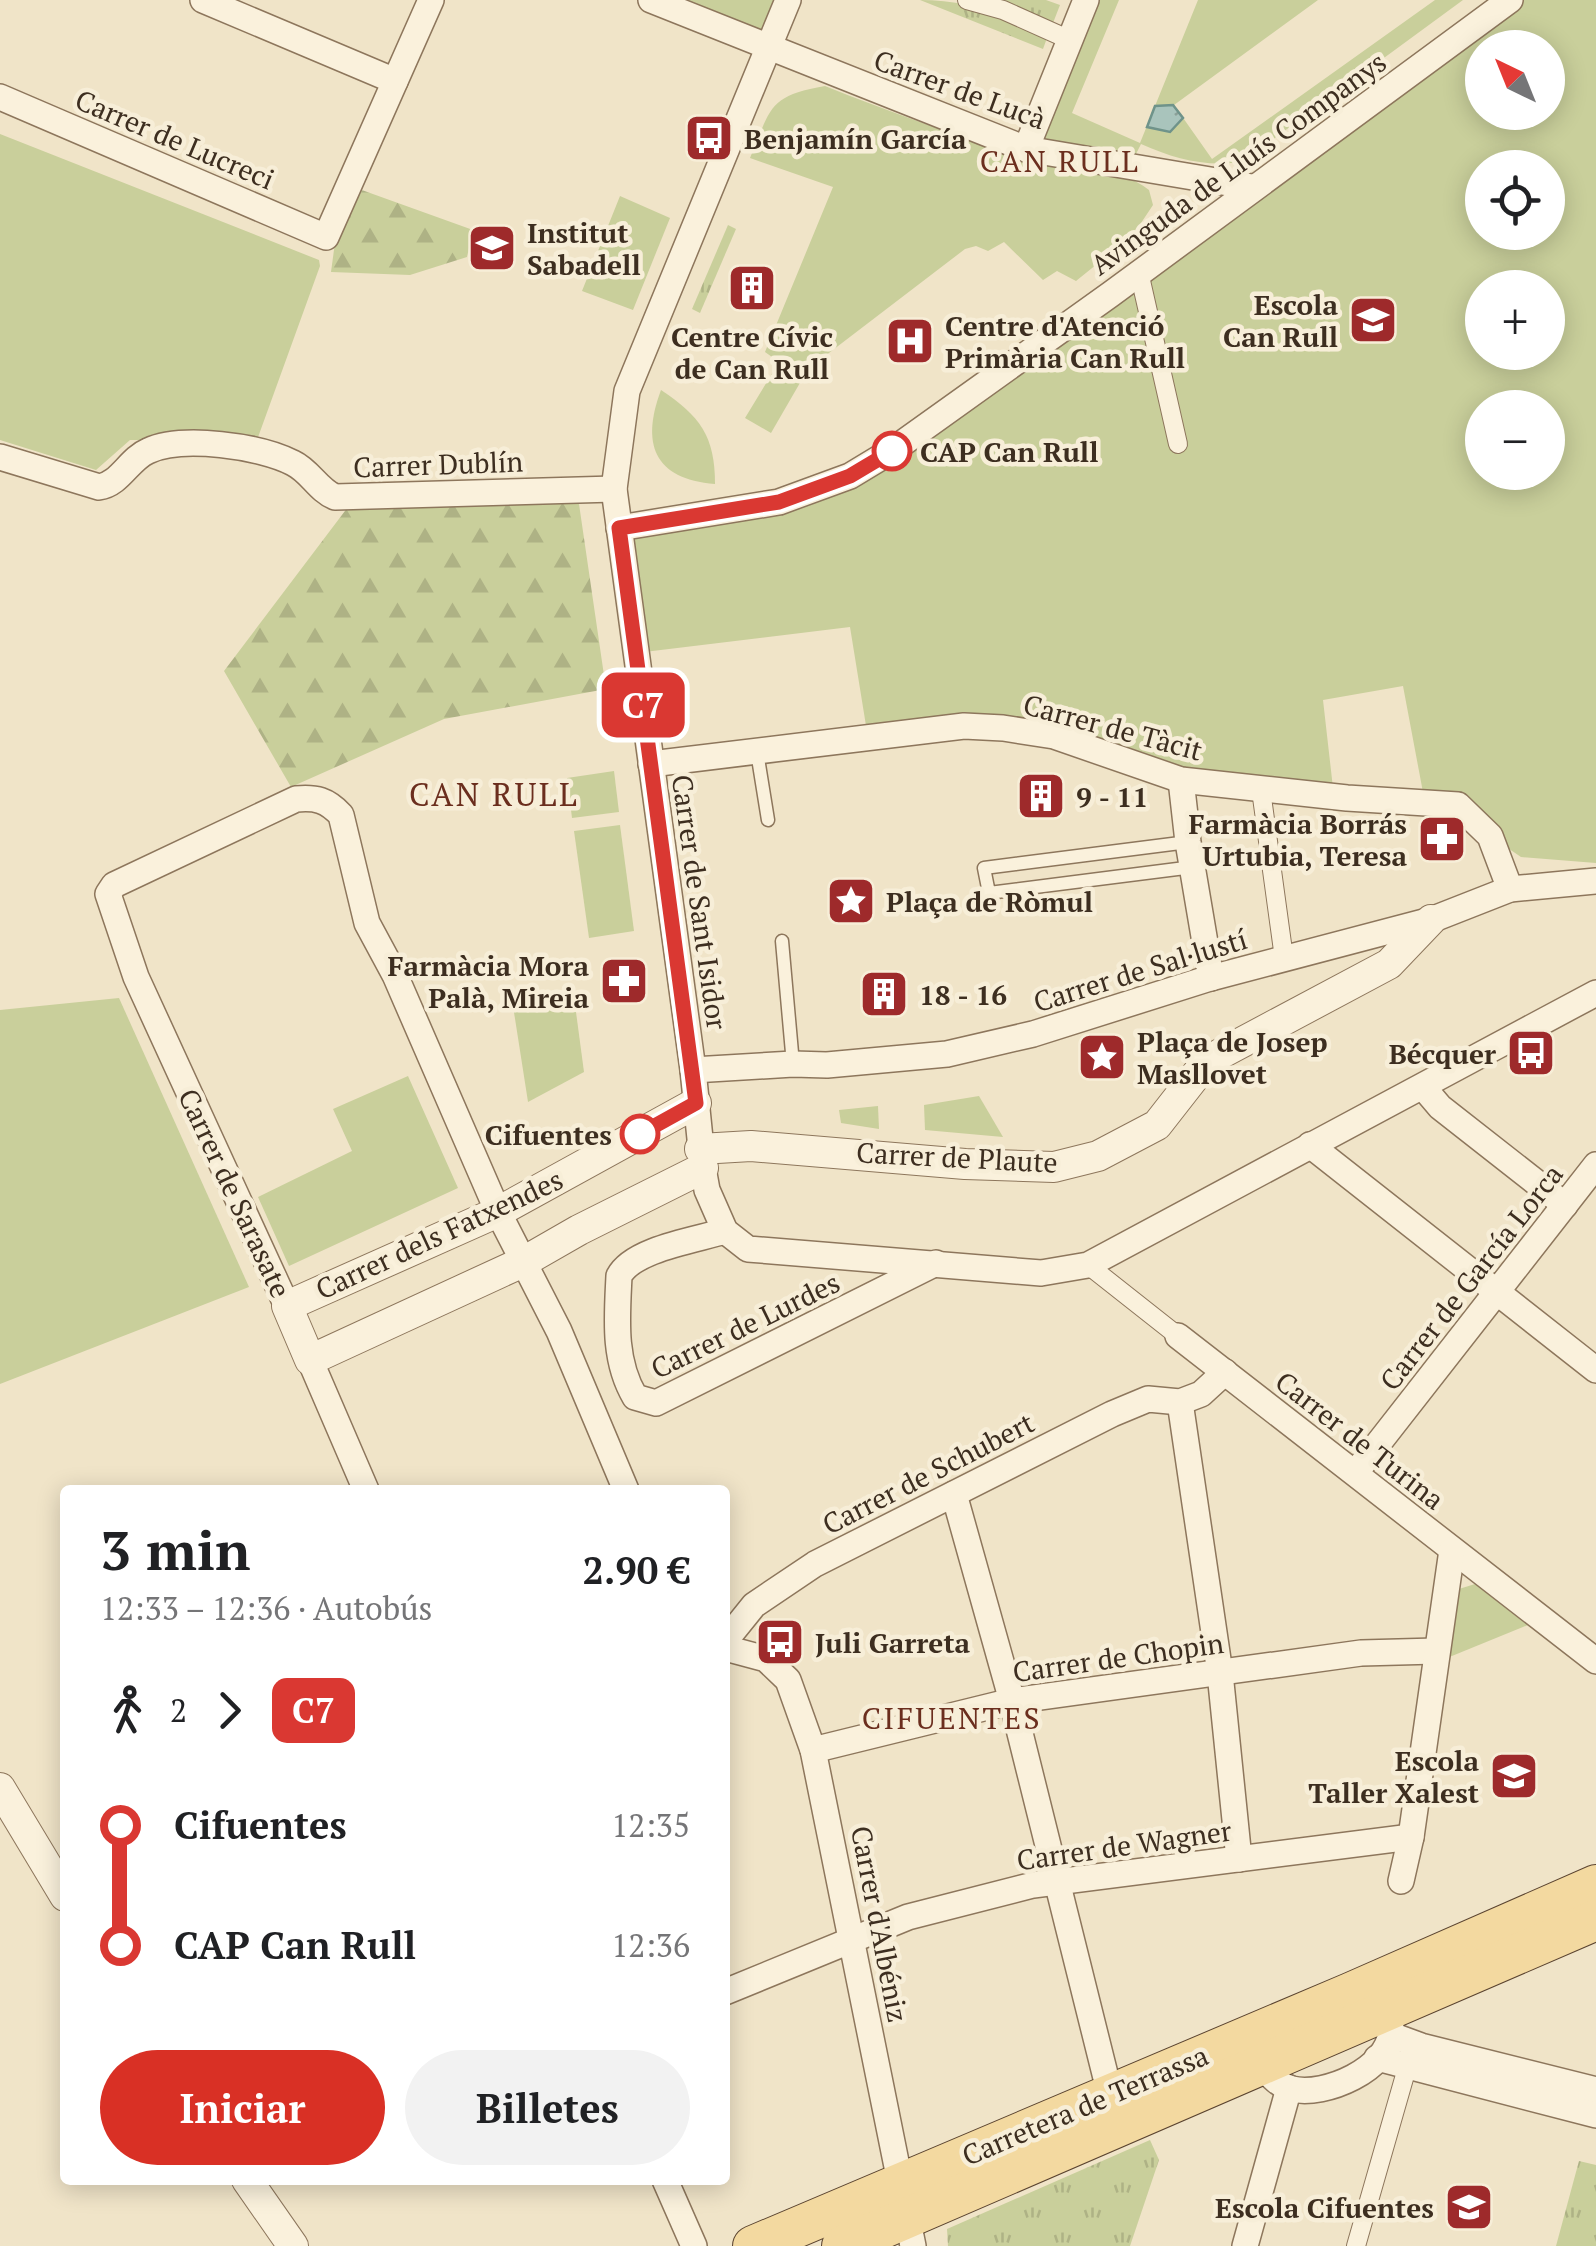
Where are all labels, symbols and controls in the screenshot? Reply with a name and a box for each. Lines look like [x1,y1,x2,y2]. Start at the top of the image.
north arrow [1465,30,1565,130]
map controls [1465,30,1565,490]
street label: Carrer de Lucà [869,41,1051,137]
street label: Avinguda de Lluís Companys [1083,43,1393,283]
street label: Carrer de Lucreci [70,80,280,198]
bus stop icon: Benjamín García [683,112,735,164]
place label: Benjamín García [744,120,967,157]
district label: CAN RULL [980,141,1140,181]
button: locate [1465,150,1565,250]
place label: Institut Sabadell [527,214,641,283]
school or university icon: Institut Sabadell [466,222,518,274]
building icon: Centre Cívic de Can Rull [726,262,778,314]
button: + [1465,270,1565,370]
place label: Escola Can Rull [1223,286,1338,355]
school or university icon: Escola Can Rull [1347,294,1399,346]
place label: Centre d'Atenció Primària Can Rull [945,307,1185,376]
hospital icon: Centre d'Atenció Primària Can Rull [884,315,936,367]
place label: Centre Cívic de Can Rull [671,318,833,387]
button: − [1465,390,1565,490]
marker: CAP Can Rull [873,432,911,470]
place label: CAP Can Rull [920,433,1098,470]
street label: Carrer Dublín [352,443,524,485]
line badge: C7 [598,672,688,738]
text: C7 [622,682,664,728]
street label: Carrer de Tàcit [1019,685,1207,769]
building icon: 9 - 11 [1015,770,1067,822]
street label: Carrer de Sant Isidor [664,772,736,1032]
district label: CAN RULL [409,773,579,815]
place label: 9 - 11 [1076,778,1148,815]
place label: Farmàcia Borrás Urtubia, Teresa [1189,805,1407,874]
pharmacy icon: Farmàcia Borrás Urtubia, Teresa [1416,813,1468,865]
place icon: Plaça de Ròmul [825,875,877,927]
place label: Plaça de Ròmul [886,883,1093,920]
street label: Carrer de Sal·lustí [1029,920,1252,1020]
place label: Farmàcia Mora Palà, Mireia [387,947,589,1016]
pharmacy icon: Farmàcia Mora Palà, Mireia [598,955,650,1007]
building icon: 18 - 16 [858,968,910,1020]
place label: 18 - 16 [919,976,1007,1013]
place label: Plaça de Josep Masllovet [1137,1023,1328,1092]
bus stop icon: Bécquer [1505,1027,1557,1079]
place icon: Plaça de Josep Masllovet [1076,1031,1128,1083]
place label: Bécquer [1389,1035,1496,1072]
street label: Carrer de Sarasate [170,1083,300,1303]
marker: Cifuentes [621,1115,659,1153]
place label: Cifuentes [485,1116,612,1153]
street label: Carrer de Plaute [855,1133,1059,1181]
street label: Carrer de García Lorca [1371,1156,1571,1398]
street label: Carrer dels Fatxendes [309,1160,569,1308]
street label: Carrer de Lurdes [644,1263,846,1387]
street label: Carrer de Turina [1268,1363,1452,1517]
street label: Carrer de Schubert [816,1403,1041,1542]
text: 3 min [100,1513,250,1586]
text: 2.90 € [583,1545,690,1595]
text: 12:33 – 12:36 · Autobús [100,1587,432,1629]
bus stop icon: Juli Garreta [754,1616,806,1668]
place label: Juli Garreta [815,1624,971,1661]
street label: Carrer de Chopin [1010,1624,1226,1690]
icon: walk [100,1683,155,1738]
icon: forward [202,1683,257,1738]
text: C7 [292,1687,335,1733]
text: 2 [170,1689,187,1731]
district label: CIFUENTES [862,1698,1042,1738]
place label: Escola Taller Xalest [1308,1742,1479,1811]
school or university icon: Escola Taller Xalest [1488,1750,1540,1802]
text: Cifuentes [174,1800,347,1850]
text: 12:35 [611,1804,690,1846]
street label: Carrer de Wagner [1014,1812,1234,1878]
street label: Carrer d'Albéniz [843,1823,917,2025]
text: CAP Can Rull [174,1920,416,1970]
text: 12:36 [611,1924,690,1966]
street label: Carretera de Terrassa [956,2036,1214,2174]
button: Iniciar [100,2050,385,2165]
button: Billetes [405,2050,690,2165]
school or university icon: Escola Cifuentes [1443,2181,1495,2233]
place label: Escola Cifuentes [1215,2189,1434,2226]

